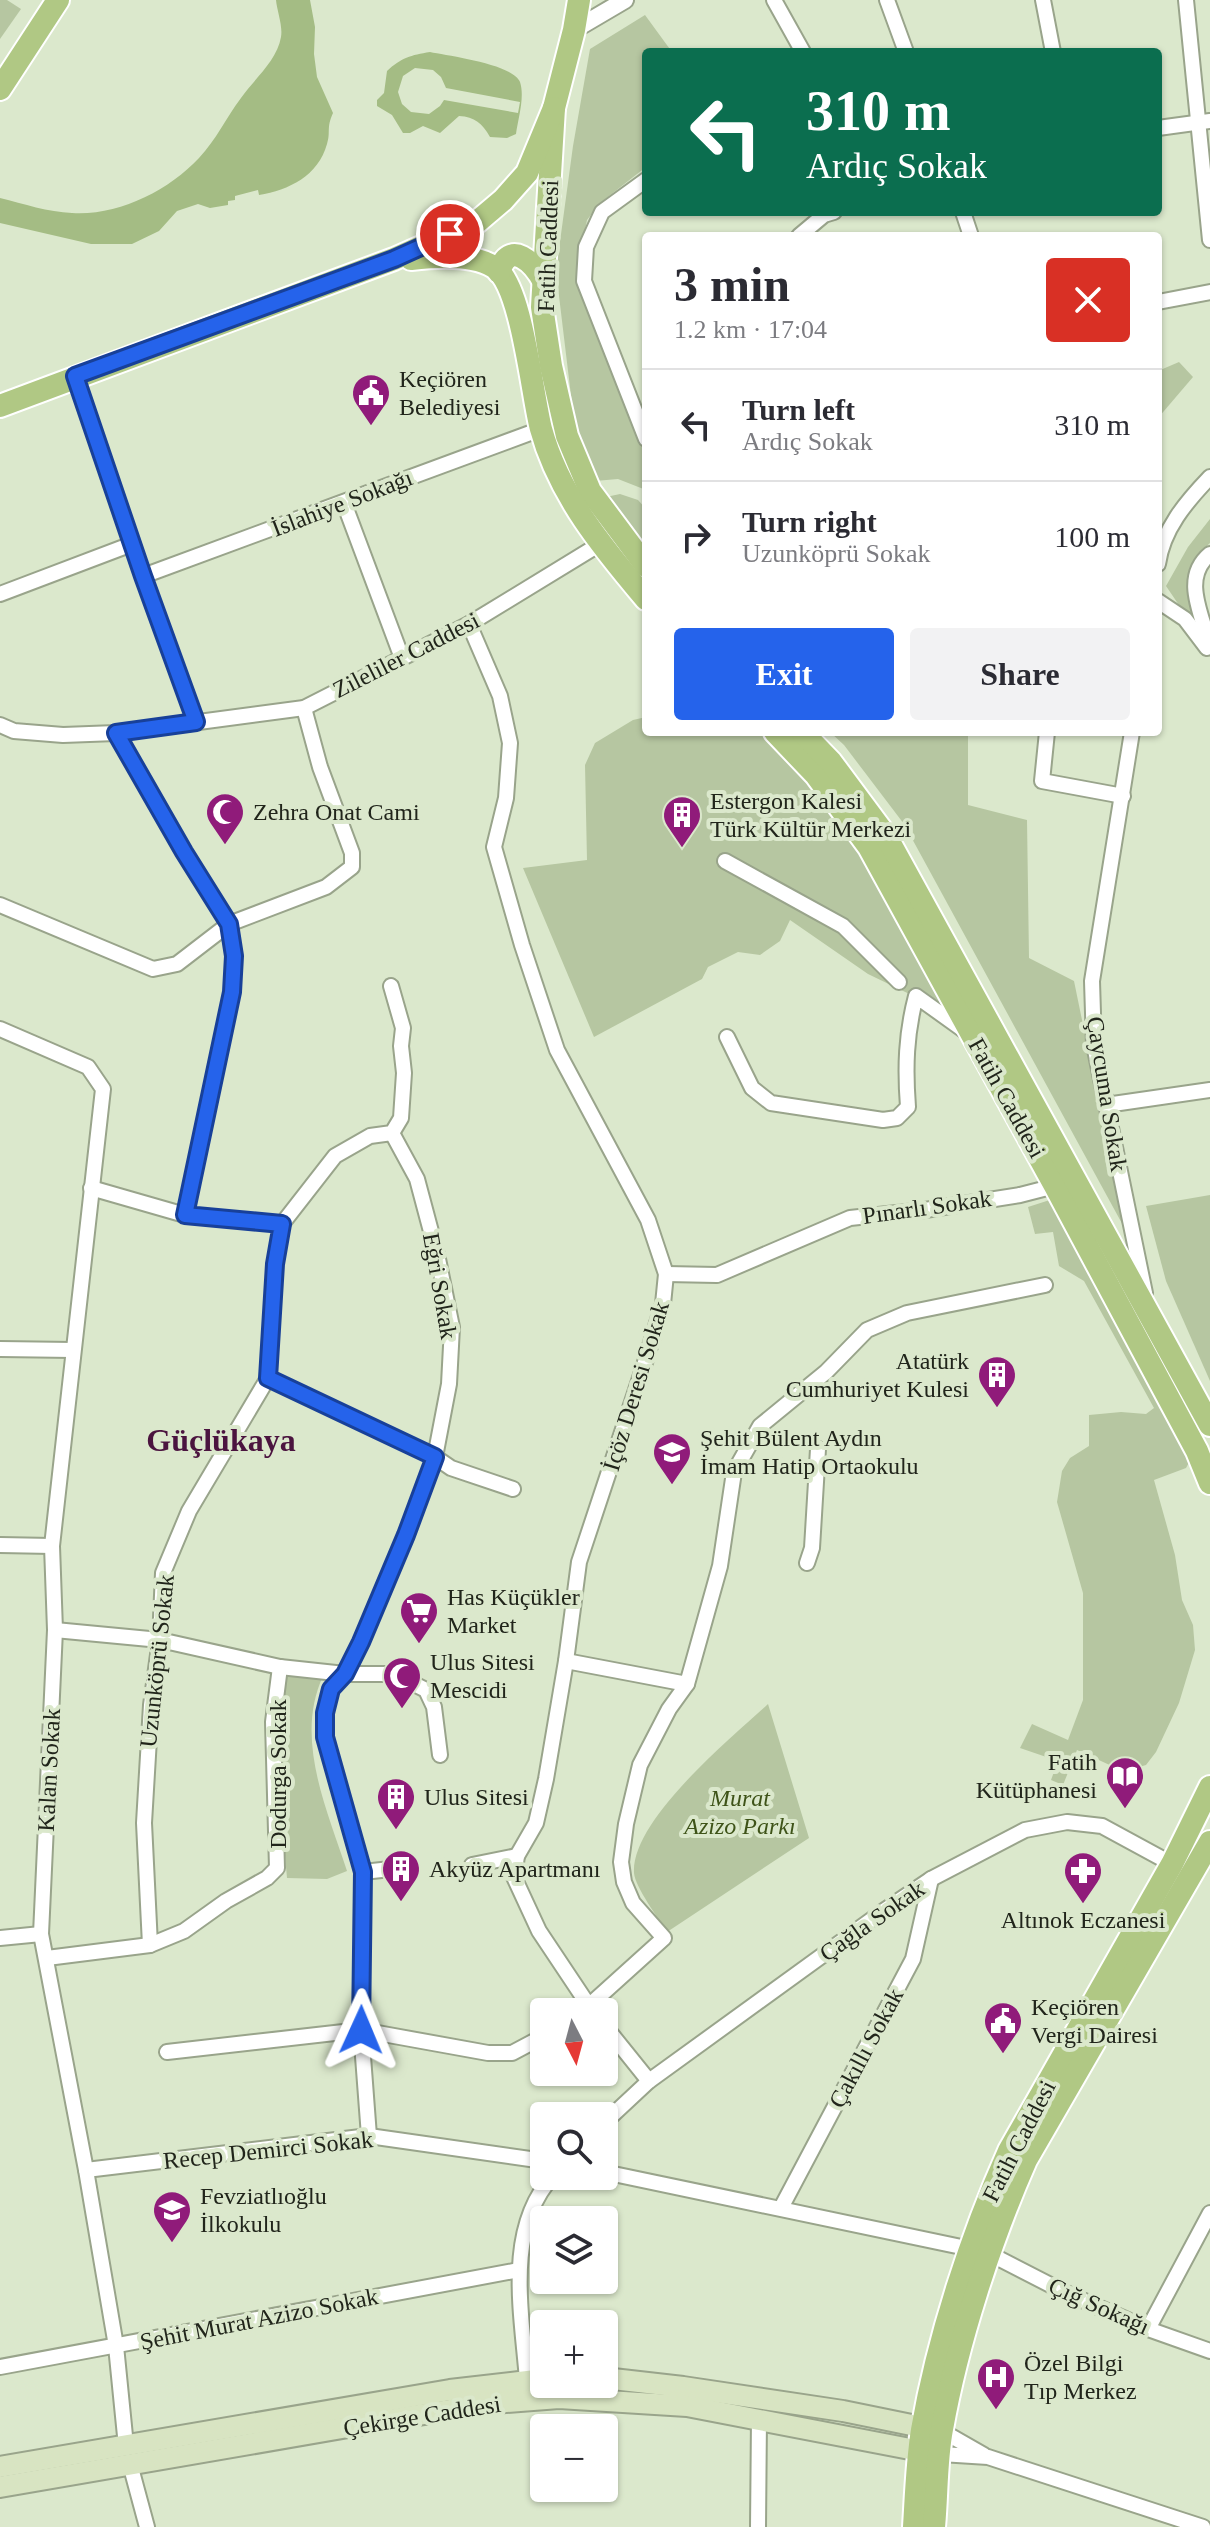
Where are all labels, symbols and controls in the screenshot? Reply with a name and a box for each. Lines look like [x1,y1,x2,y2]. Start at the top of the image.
icon: left [674,80,778,184]
text: 310 m [806,80,951,142]
text: Ardıç Sokak [806,146,987,186]
street label: Fatih Caddesi [533,179,563,313]
pin [416,200,484,268]
icon: arrive [428,212,472,256]
text: 3 min [674,258,790,311]
button: close [1046,258,1130,342]
text: 1.2 km · 17:04 [674,315,827,344]
place label: Keçiören Belediyesi [399,366,501,420]
public building icon: Keçiören Belediyesi [350,372,392,427]
text: Turn left [742,393,855,426]
icon: left [674,403,718,447]
text: 310 m [1054,408,1130,441]
text: Ardıç Sokak [742,427,873,456]
street label: İslahiye Sokağı [268,464,416,542]
text: Turn right [742,505,877,538]
icon: right [674,515,718,559]
text: 100 m [1054,520,1130,553]
text: Uzunköprü Sokak [742,539,930,568]
street label: Zileliler Caddesi [329,607,484,703]
button: Exit [674,628,894,720]
button: Share [910,628,1130,720]
place label: Estergon Kalesi Türk Kültür Merkezi [710,788,912,842]
mosque icon: Zehra Onat Cami [204,791,246,846]
building icon: Estergon Kalesi Türk Kültür Merkezi [661,794,703,849]
place label: Zehra Onat Cami [253,799,420,825]
street label: Çaycuma Sokak [1082,1015,1132,1173]
street label: Fatih Caddesi [963,1034,1051,1163]
street label: Pınarlı Sokak [861,1185,993,1229]
street label: Eğri Sokak [418,1231,462,1341]
street label: İçöz Deresi Sokak [598,1298,674,1474]
place label: Atatürk Cumhuriyet Kulesi [786,1348,969,1402]
building icon: Atatürk Cumhuriyet Kulesi [976,1354,1018,1409]
district label: Güçlükaya [146,1422,296,1458]
place label: Şehit Bülent Aydın İmam Hatip Ortaokulu [700,1425,919,1479]
school or university icon: Şehit Bülent Aydın İmam Hatip Ortaokulu [651,1431,693,1486]
street label: Uzunköprü Sokak [135,1573,179,1749]
place label: Has Küçükler Market [447,1584,580,1638]
supermarket icon: Has Küçükler Market [398,1590,440,1645]
place label: Ulus Sitesi Mescidi [430,1649,535,1703]
mosque icon: Ulus Sitesi Mescidi [381,1655,423,1710]
street label: Dodurga Sokak [265,1699,291,1849]
street label: Kalan Sokak [33,1708,65,1832]
place label: Fatih Kütüphanesi [976,1749,1097,1803]
library icon: Fatih Kütüphanesi [1104,1755,1146,1810]
building icon: Ulus Sitesi [375,1776,417,1831]
place label: Ulus Sitesi [424,1784,529,1810]
park label: Murat Azizo Parkı [682,1785,796,1839]
building icon: Akyüz Apartmanı [380,1848,422,1903]
pharmacy icon: Altınok Eczanesi [1062,1850,1104,1905]
place label: Akyüz Apartmanı [429,1856,601,1882]
street label: Çağla Sokak [815,1875,929,1967]
place label: Altınok Eczanesi [1001,1907,1166,1933]
street label: Çakıllı Sokak [824,1984,908,2112]
position arrow [319,1988,403,2072]
place label: Keçiören Vergi Dairesi [1031,1994,1158,2048]
north arrow [530,1998,618,2086]
map controls [530,1998,618,2502]
public building icon: Keçiören Vergi Dairesi [982,2000,1024,2055]
street label: Fatih Caddesi [977,2076,1061,2206]
button: search [530,2102,618,2190]
street label: Recep Demirci Sokak [162,2126,374,2174]
place label: Fevziatlıoğlu İlkokulu [200,2183,327,2237]
school or university icon: Fevziatlıoğlu İlkokulu [151,2189,193,2244]
button: layers [530,2206,618,2294]
street label: Çığ Sokağı [1045,2272,1154,2340]
street label: Şehit Murat Azizo Sokak [138,2283,380,2355]
button: + [530,2310,618,2398]
place label: Özel Bilgi Tıp Merkez [1024,2350,1137,2404]
hospital icon: Özel Bilgi Tıp Merkez [975,2356,1017,2411]
street label: Çekirge Caddesi [342,2391,503,2441]
button: − [530,2414,618,2502]

